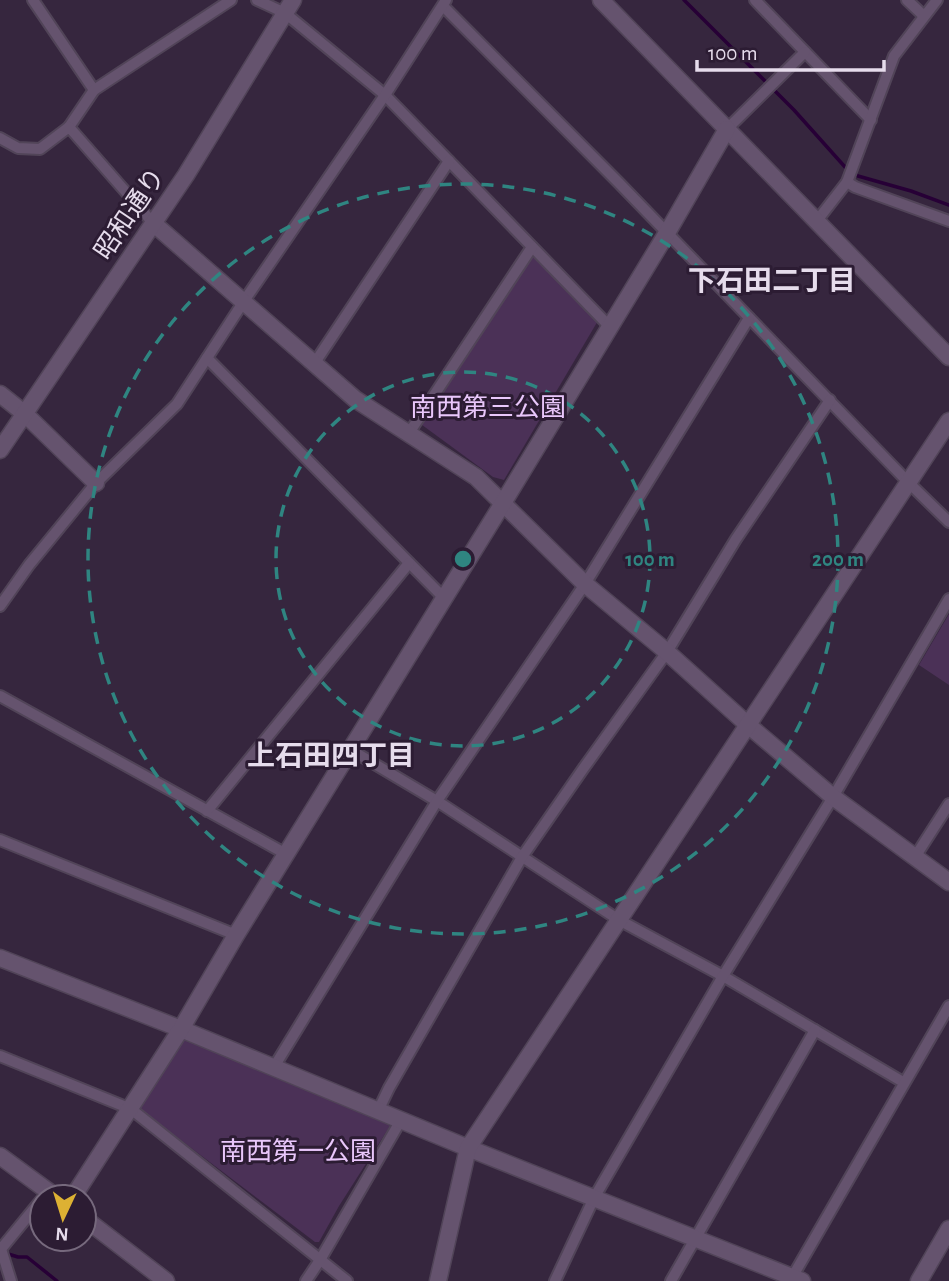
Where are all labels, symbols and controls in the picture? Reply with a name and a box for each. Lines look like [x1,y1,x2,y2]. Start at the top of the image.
scale bar [697,28,884,72]
text: 100 m [708,43,758,64]
street label: 昭和通り [89,163,170,264]
district label: 下石田二丁目 [688,267,856,296]
park label: 南西第三公園 [410,394,566,421]
centre of rings [451,547,475,571]
text: 100 m [625,549,675,570]
text: 200 m [812,549,864,570]
district label: 上石田四丁目 [247,741,415,771]
park label: 南西第一公園 [220,1138,376,1165]
north arrow [28,1183,98,1253]
text: N [55,1224,69,1243]

